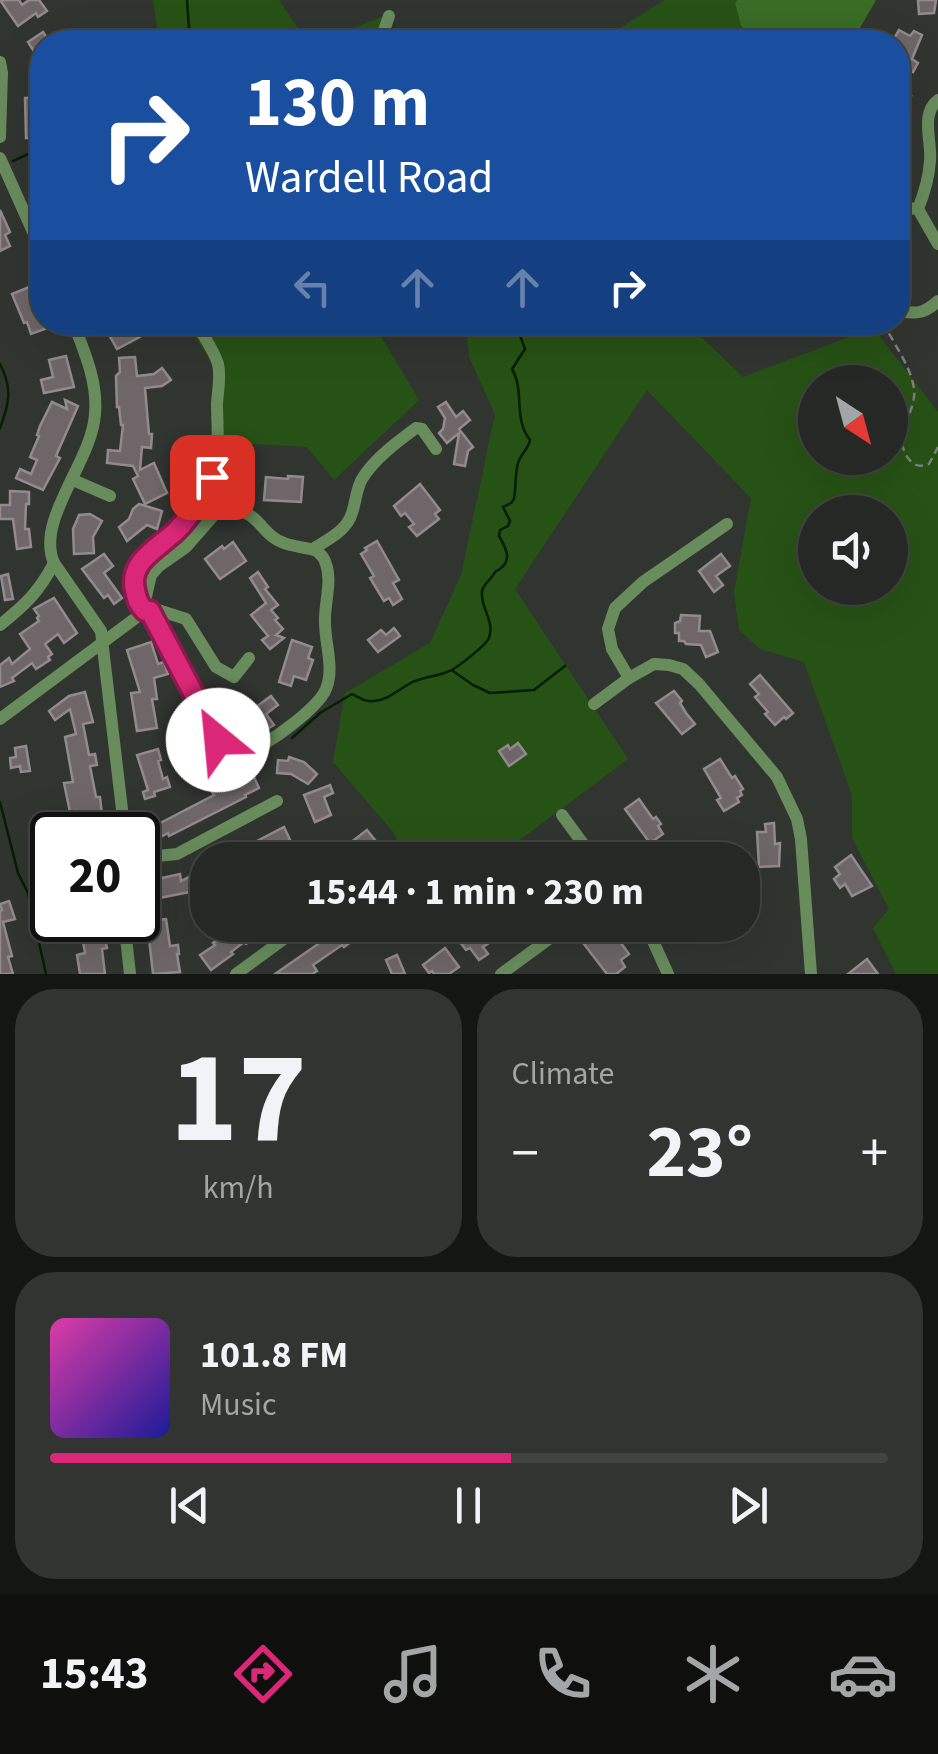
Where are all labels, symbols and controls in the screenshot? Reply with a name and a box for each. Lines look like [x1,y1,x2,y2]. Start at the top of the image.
text: 130 m [245,53,430,153]
icon: right [80,70,210,200]
text: Wardell Road [245,146,493,210]
icon: left [285,260,340,315]
icon: ahead [390,260,445,315]
icon: ahead [495,260,550,315]
icon: right [600,260,655,315]
north arrow [798,365,908,475]
map controls [798,365,908,605]
pin [170,435,255,520]
icon: arrive [185,450,240,505]
button: sound [798,495,908,605]
position arrow [166,688,270,792]
speed limit sign: 20 [30,812,160,942]
text: 15:44 · 1 min · 230 m [306,865,644,919]
text: 17 [170,1007,307,1192]
text: Climate [512,1051,614,1097]
text: 23° [646,1099,753,1206]
text: − [512,1115,539,1193]
text: + [861,1115,888,1193]
text: km/h [203,1165,274,1211]
text: 101.8 FM [200,1328,348,1382]
text: Music [200,1382,277,1428]
icon: previous [162,1478,217,1533]
icon: pause [441,1478,496,1533]
icon: next [721,1478,776,1533]
icon: directions [228,1639,298,1709]
icon: music [378,1639,448,1709]
icon: phone [528,1639,598,1709]
icon: climate [678,1639,748,1709]
icon: car [828,1639,898,1709]
text: 15:43 [40,1642,149,1706]

